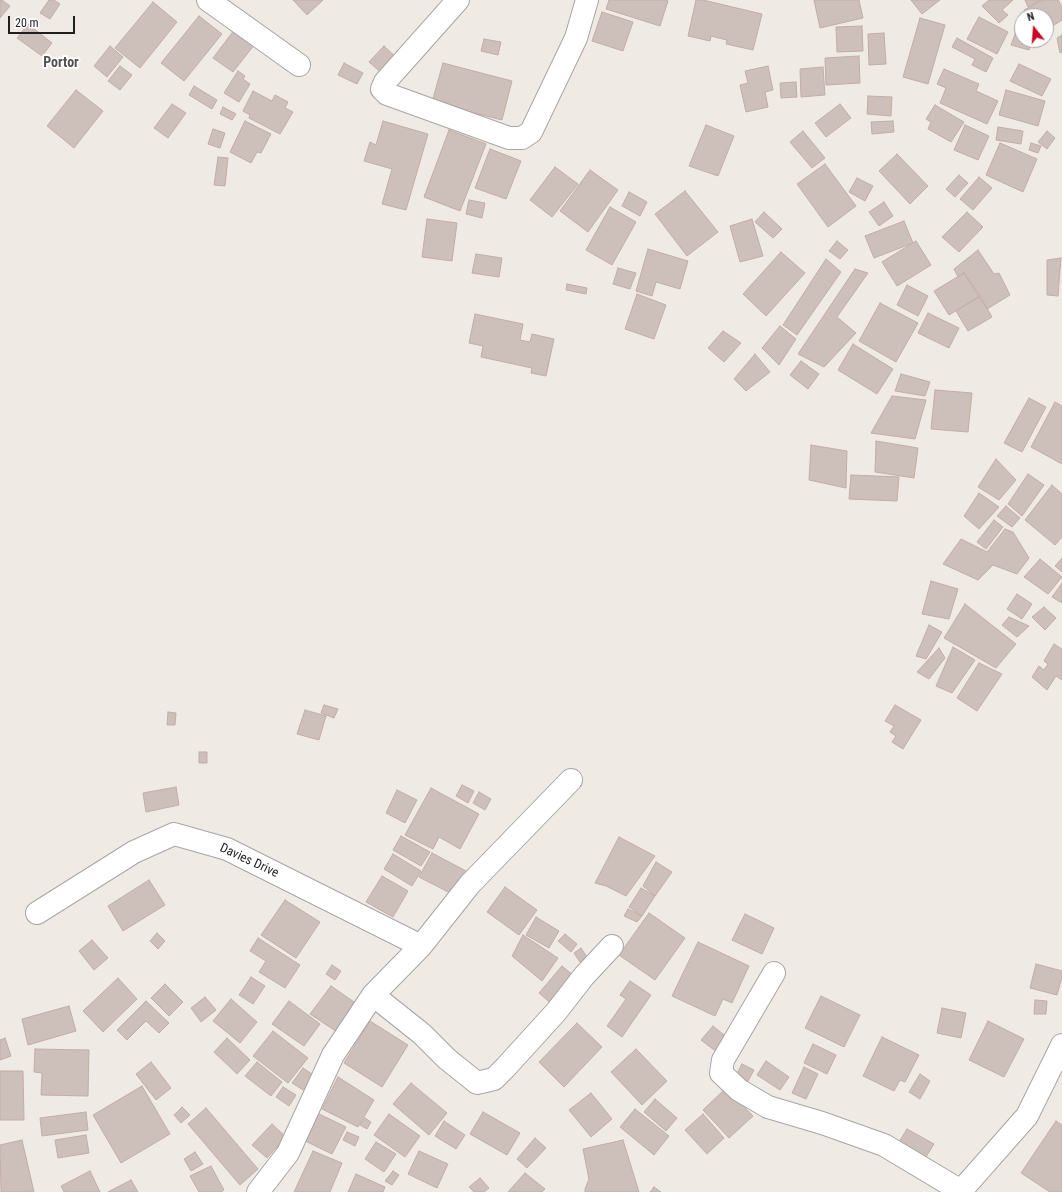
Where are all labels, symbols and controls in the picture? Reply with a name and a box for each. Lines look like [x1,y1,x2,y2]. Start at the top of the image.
scale bar [10,8,77,34]
north arrow [1014,8,1054,48]
text: N [1026,10,1036,24]
text: 20 m [15,16,39,30]
district label: Portor [43,55,79,71]
street label: Davies Drive [217,841,281,881]

